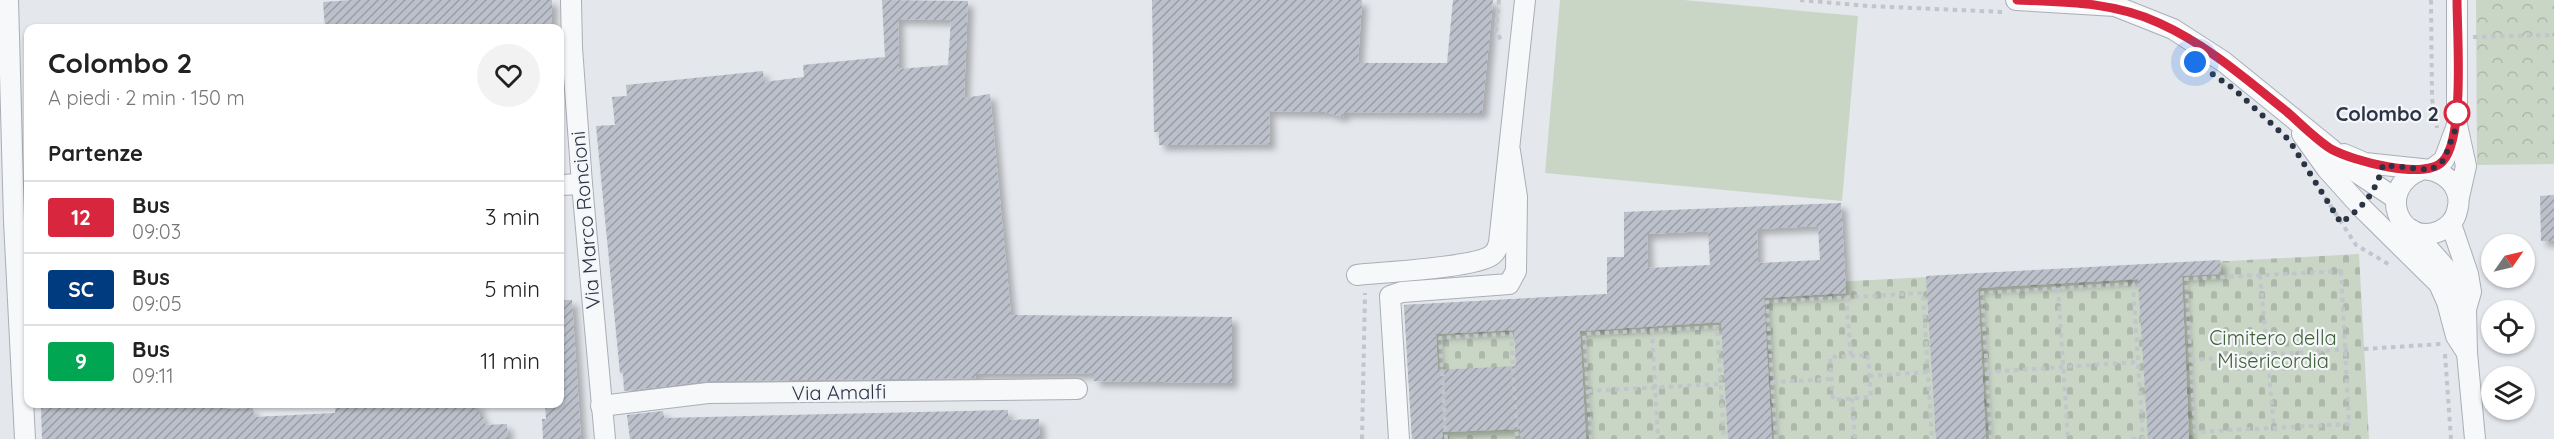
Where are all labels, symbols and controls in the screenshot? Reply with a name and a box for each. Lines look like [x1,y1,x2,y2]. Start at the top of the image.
button: heart [477,44,540,107]
text: Colombo 2 [48,45,192,80]
your location [2180,47,2210,77]
text: A piedi · 2 min · 150 m [48,85,245,110]
marker: Colombo 2 [2444,100,2470,126]
place label: Colombo 2 [2336,101,2439,126]
street label: Via Marco Roncioni [565,130,605,310]
text: Partenze [48,139,143,167]
text: Bus [132,191,170,219]
text: 3 min [485,203,540,231]
text: 12 [71,204,91,230]
text: 09:03 [132,219,181,244]
north arrow [2481,234,2535,288]
map controls [2481,234,2535,420]
text: Bus [132,263,170,291]
text: 5 min [485,275,540,303]
text: SC [68,276,94,302]
text: 09:05 [132,291,182,316]
button: locate [2481,300,2535,354]
park label: Cimitero della Misericordia [2209,325,2337,373]
text: Bus [132,335,170,363]
text: 11 min [480,347,540,375]
text: 9 [75,348,87,374]
text: 09:11 [132,363,174,388]
button: layers [2481,366,2535,420]
street label: Via Amalfi [792,379,886,405]

